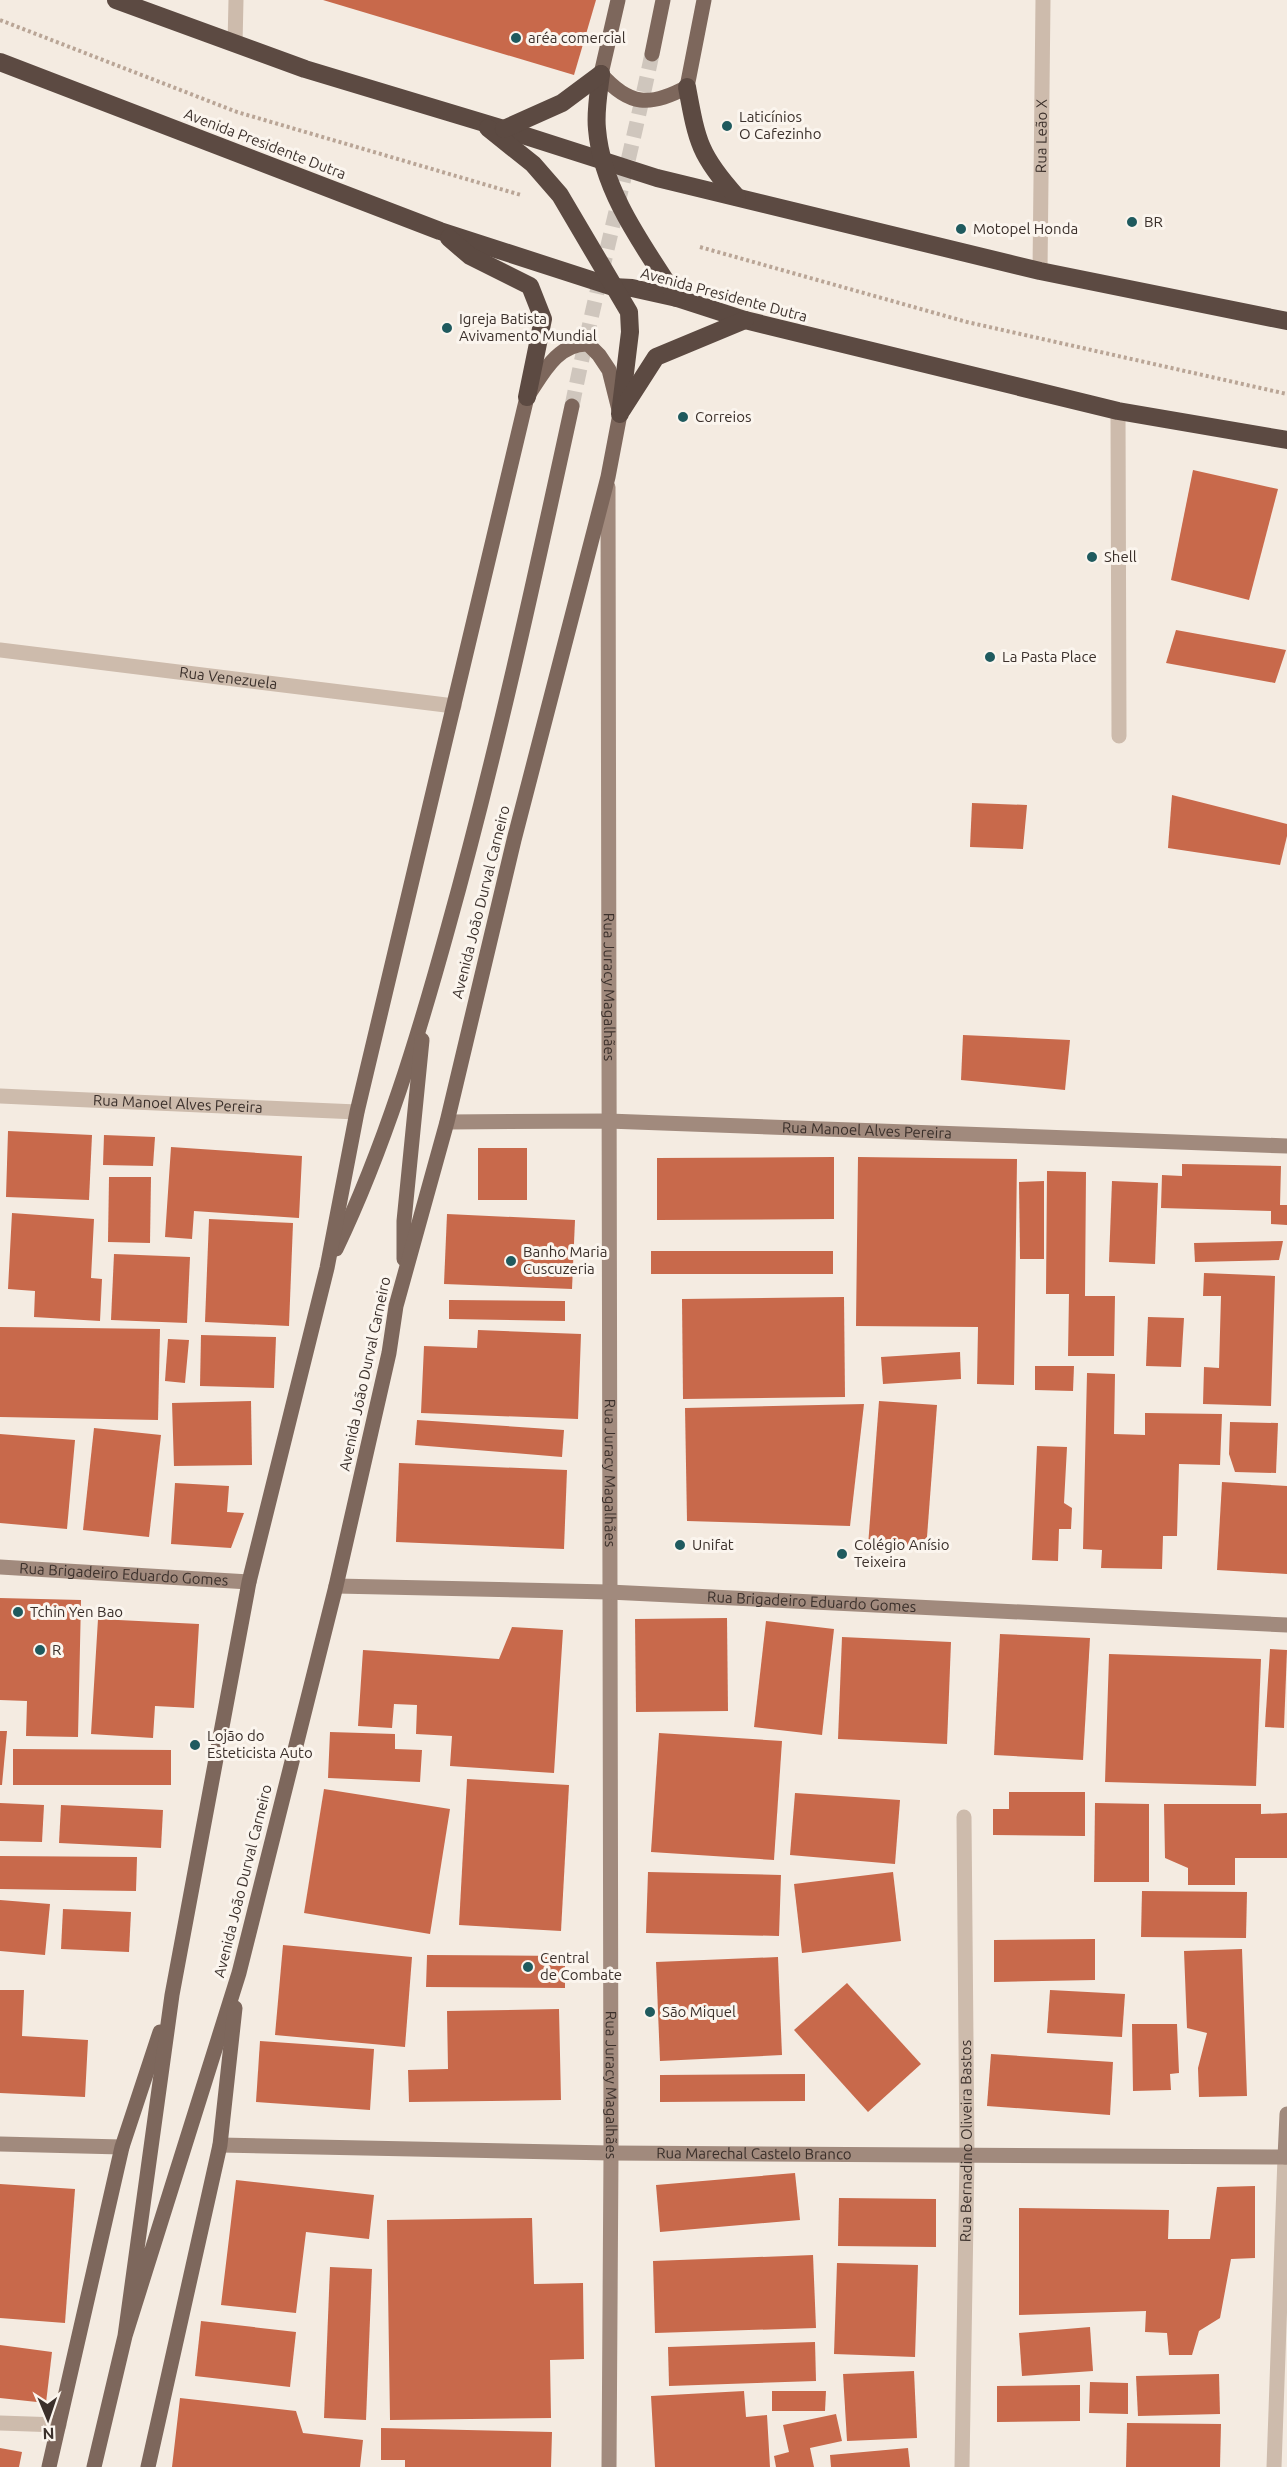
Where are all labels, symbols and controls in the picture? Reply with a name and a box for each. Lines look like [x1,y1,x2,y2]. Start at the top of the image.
place label: aréa comercial [528,29,626,46]
marker: aréa comercial [509,31,523,45]
street label: Rua Leão X [1032,99,1050,173]
street label: Avenida Presidente Dutra [182,105,348,182]
place label: Laticínios O Cafezinho [739,108,821,142]
marker: Laticínios O Cafezinho [720,119,734,133]
place label: BR [1144,213,1163,230]
marker: BR [1125,215,1139,229]
place label: Motopel Honda [973,220,1078,237]
marker: Motopel Honda [954,222,968,236]
street label: Avenida Presidente Dutra [639,264,809,325]
place label: Igreja Batista Avivamento Mundial [459,310,597,344]
marker: Igreja Batista Avivamento Mundial [440,321,454,335]
place label: Correios [695,408,752,425]
marker: Correios [676,410,690,424]
place label: Shell [1104,548,1137,565]
marker: Shell [1085,550,1099,564]
place label: La Pasta Place [1002,648,1097,665]
marker: La Pasta Place [983,650,997,664]
street label: Rua Venezuela [178,663,278,692]
street label: Avenida João Durval Carneiro [448,804,513,1000]
street label: Rua Juracy Magalhães [601,913,618,1061]
street label: Rua Manoel Alves Pereira [93,1091,263,1116]
street label: Rua Manoel Alves Pereira [782,1118,952,1142]
place label: Banho Maria Cuscuzeria [523,1243,607,1277]
marker: Banho Maria Cuscuzeria [504,1254,518,1268]
street label: Avenida João Durval Carneiro [336,1275,393,1473]
street label: Rua Juracy Magalhães [602,1399,619,1547]
place label: Unifat [692,1536,734,1553]
place label: Colégio Anísio Teixeira [854,1536,950,1570]
marker: Unifat [673,1538,687,1552]
marker: Colégio Anísio Teixeira [835,1547,849,1561]
street label: Rua Brigadeiro Eduardo Gomes [19,1559,229,1589]
street label: Rua Brigadeiro Eduardo Gomes [707,1588,917,1615]
place label: Tchin Yen Bao [30,1603,123,1620]
marker: Tchin Yen Bao [11,1605,25,1619]
place label: R [52,1641,61,1658]
marker: R [33,1643,47,1657]
place label: Lojão do Esteticista Auto [207,1727,313,1761]
marker: Lojão do Esteticista Auto [188,1738,202,1752]
street label: Avenida João Durval Carneiro [210,1783,275,1979]
place label: Central de Combate [540,1949,622,1983]
marker: Central de Combate [521,1960,535,1974]
place label: São Miquel [662,2003,736,2020]
marker: São Miquel [643,2005,657,2019]
street label: Rua Juracy Magalhães [603,2011,620,2159]
street label: Rua Bernadino Oliveira Bastos [957,2040,975,2242]
street label: Rua Marechal Castelo Branco [656,2144,852,2162]
north arrow [18,2389,78,2449]
text: N [42,2425,55,2443]

